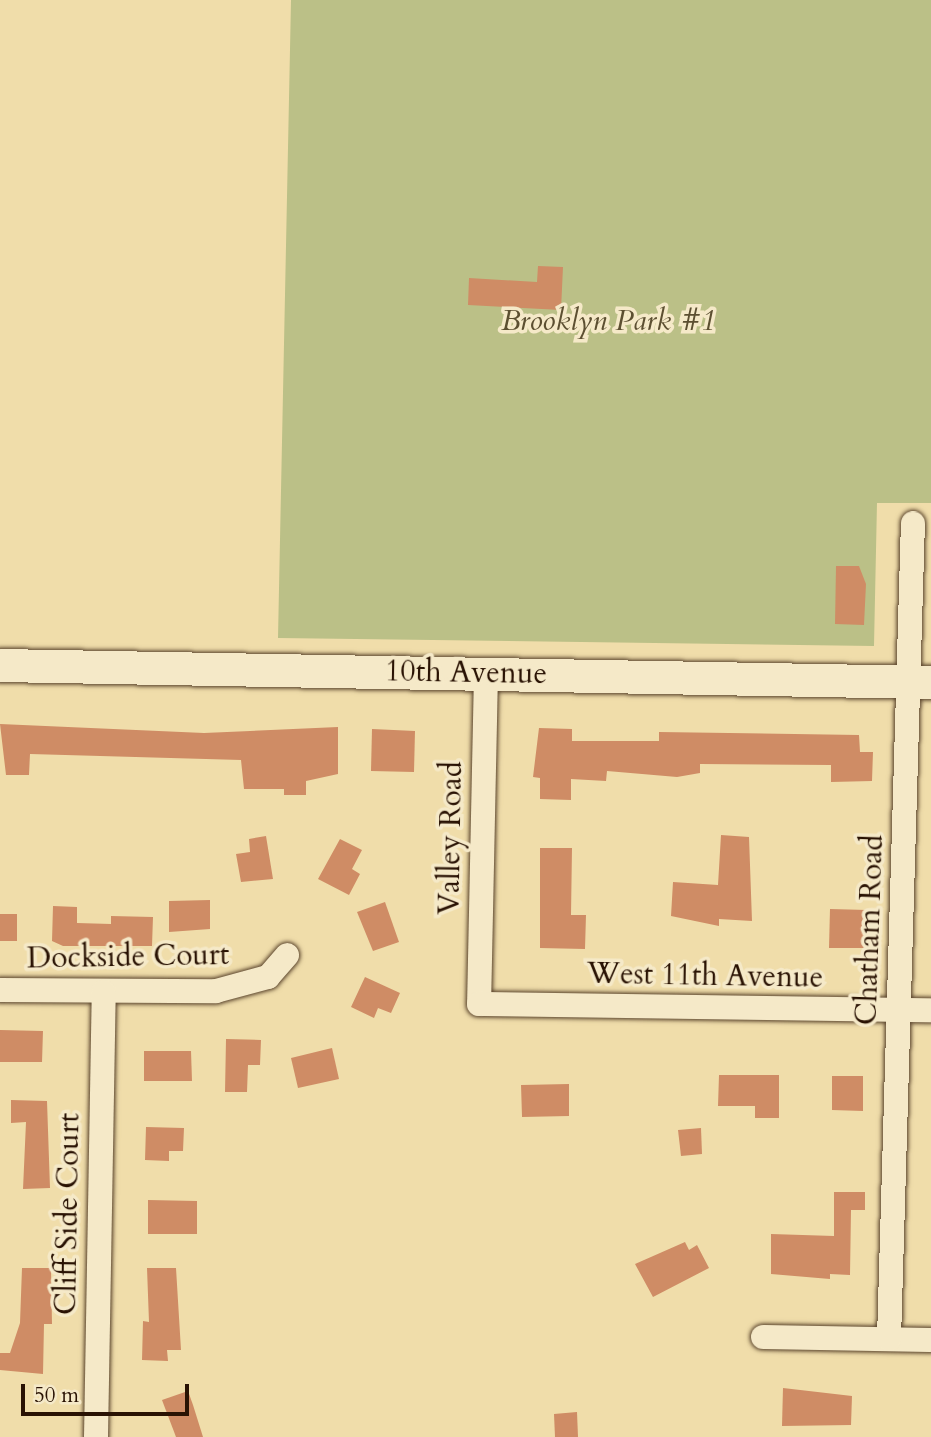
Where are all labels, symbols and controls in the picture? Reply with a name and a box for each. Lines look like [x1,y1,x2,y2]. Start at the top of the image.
park label: Brooklyn Park #1 [501,303,715,339]
street label: 10th Avenue [385,654,547,692]
street label: Valley Road [432,761,470,915]
street label: Chatham Road [849,834,891,1026]
street label: Dockside Court [26,937,230,977]
street label: West 11th Avenue [587,956,823,996]
street label: Cliff Side Court [48,1113,88,1315]
scale bar [24,1370,192,1414]
text: 50 m [34,1381,79,1410]

